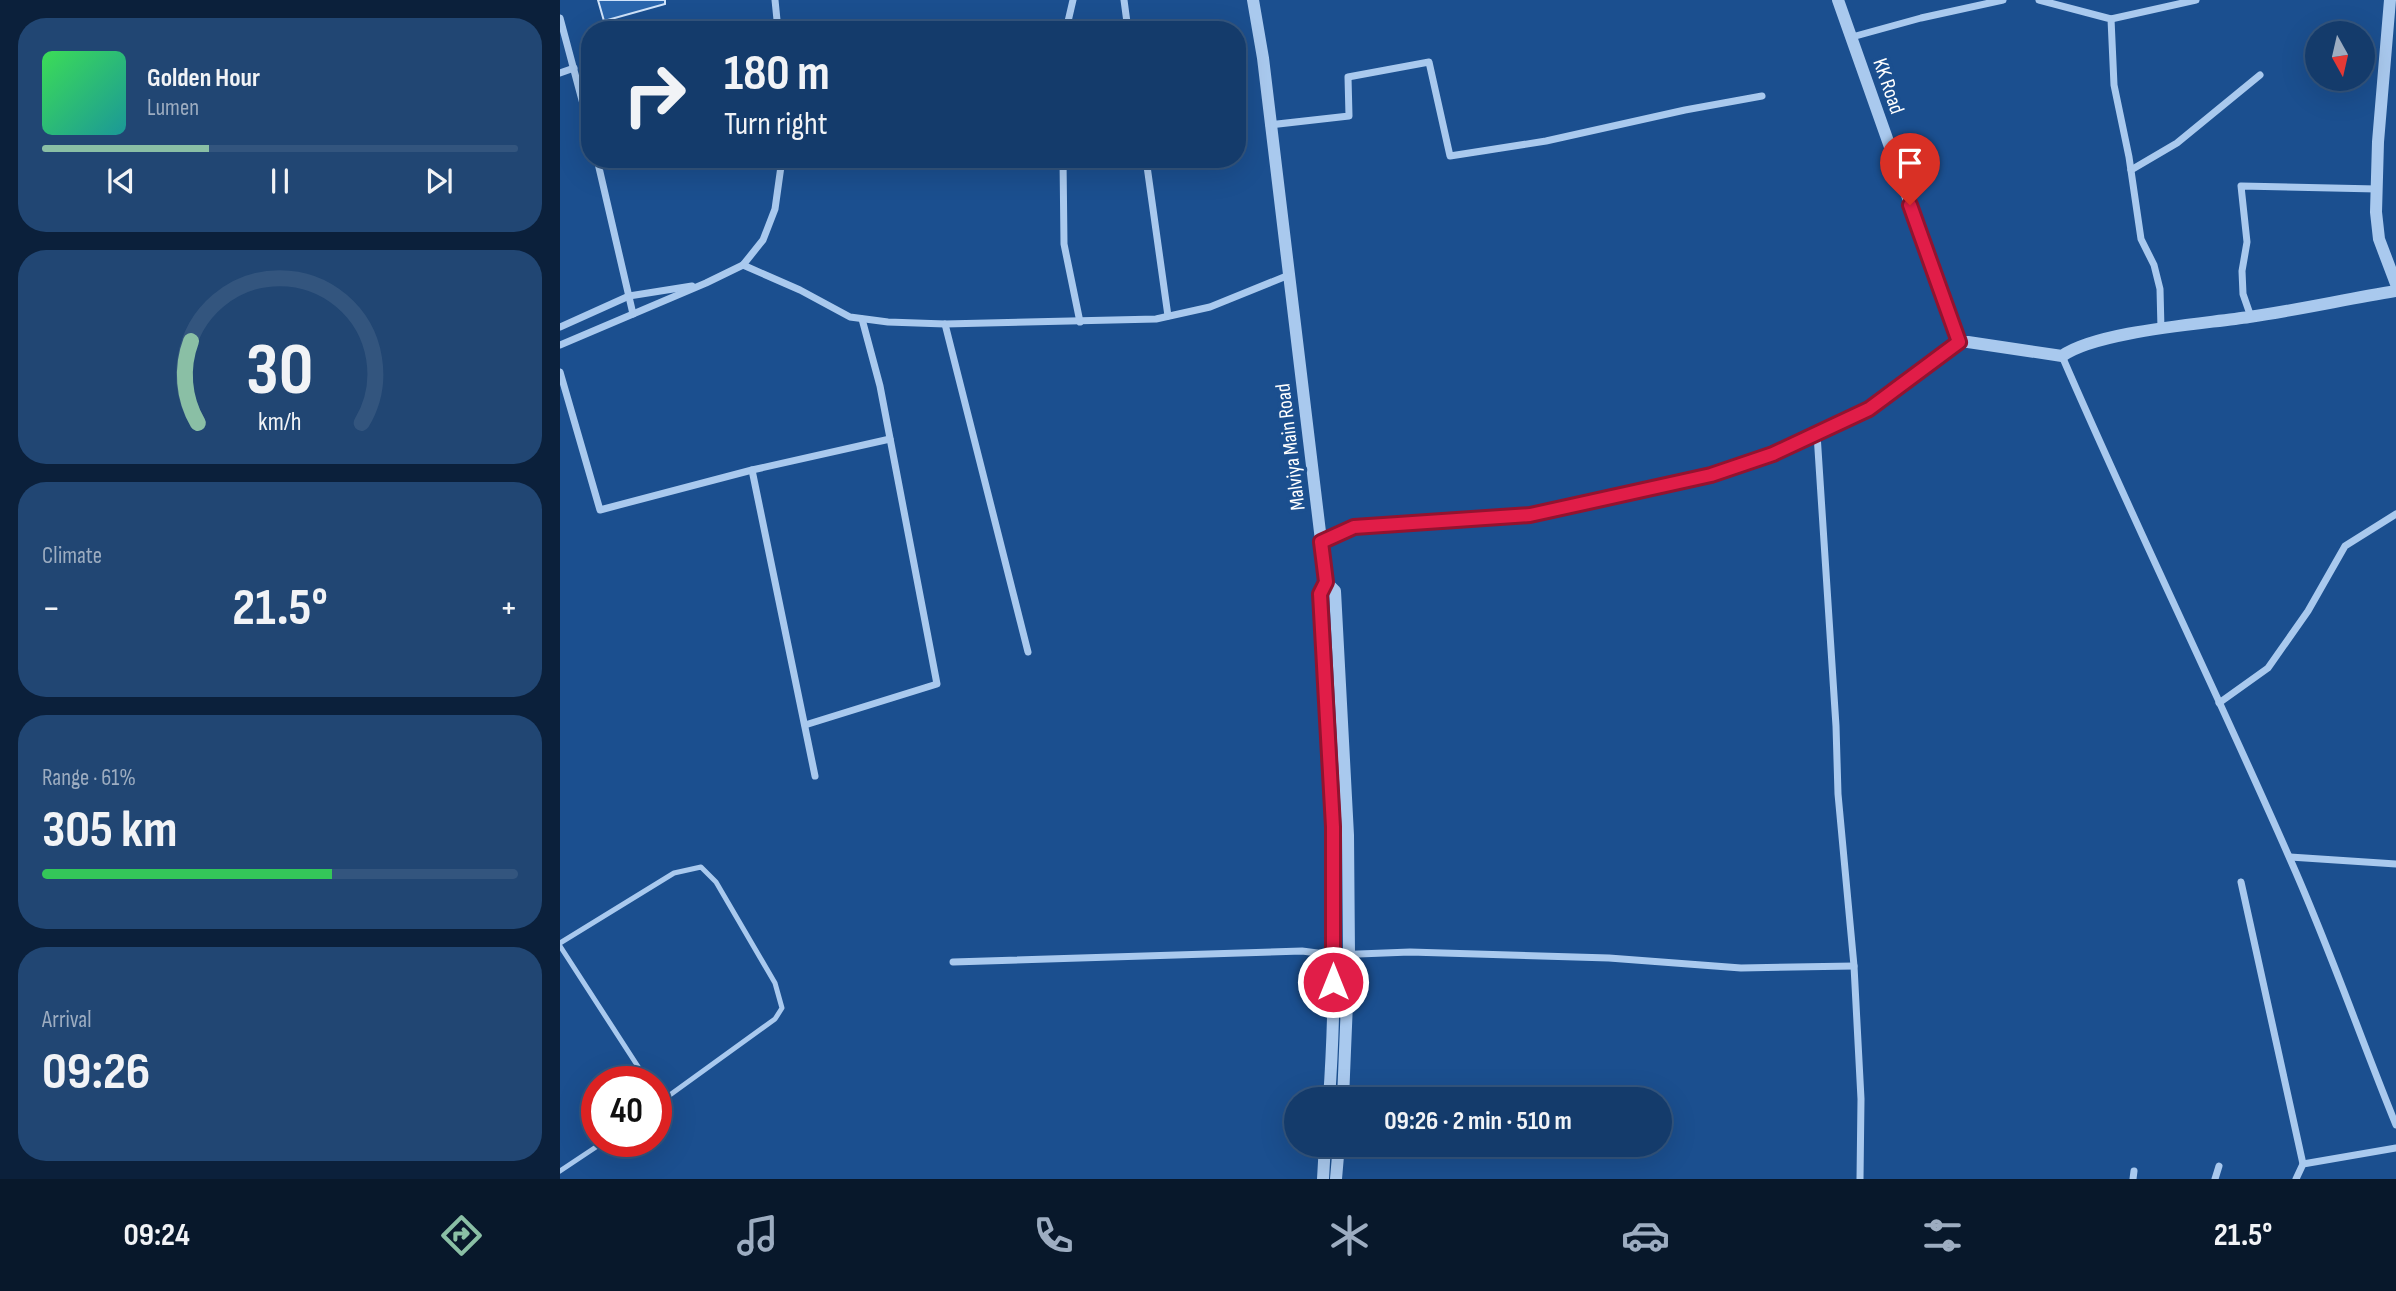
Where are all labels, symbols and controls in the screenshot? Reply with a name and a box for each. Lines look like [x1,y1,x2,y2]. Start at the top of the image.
north arrow [2305,21,2375,91]
map controls [2305,21,2375,91]
text: 180 m [724,45,830,104]
icon: right [609,49,700,140]
street label: KK Road [1867,55,1910,117]
text: Golden Hour [147,63,260,94]
text: Lumen [147,94,199,122]
text: Turn right [724,105,828,144]
pin [1880,133,1940,205]
icon: arrive [1891,144,1929,182]
icon: previous [102,162,140,200]
icon: pause [261,162,299,200]
icon: next [420,162,458,200]
text: 30 [246,328,314,416]
street label: Malviya Main Road [1270,382,1311,512]
text: km/h [258,407,302,438]
text: Climate [42,542,102,570]
text: 21.5° [232,577,328,640]
text: − [42,586,61,631]
text: + [499,586,518,631]
text: Range · 61% [42,764,136,792]
text: 305 km [42,799,177,862]
position arrow [1296,945,1370,1019]
text: Arrival [42,1006,91,1034]
text: 09:26 [42,1041,150,1104]
speed limit sign: 40 [581,1066,672,1157]
text: 09:26 · 2 min · 510 m [1384,1106,1572,1137]
icon: directions [437,1211,486,1260]
icon: music [733,1211,782,1260]
icon: phone [1029,1211,1078,1260]
icon: climate [1325,1211,1374,1260]
icon: car [1621,1211,1670,1260]
icon: filters [1918,1211,1967,1260]
text: 09:24 [124,1216,190,1255]
text: 21.5° [2214,1216,2272,1255]

